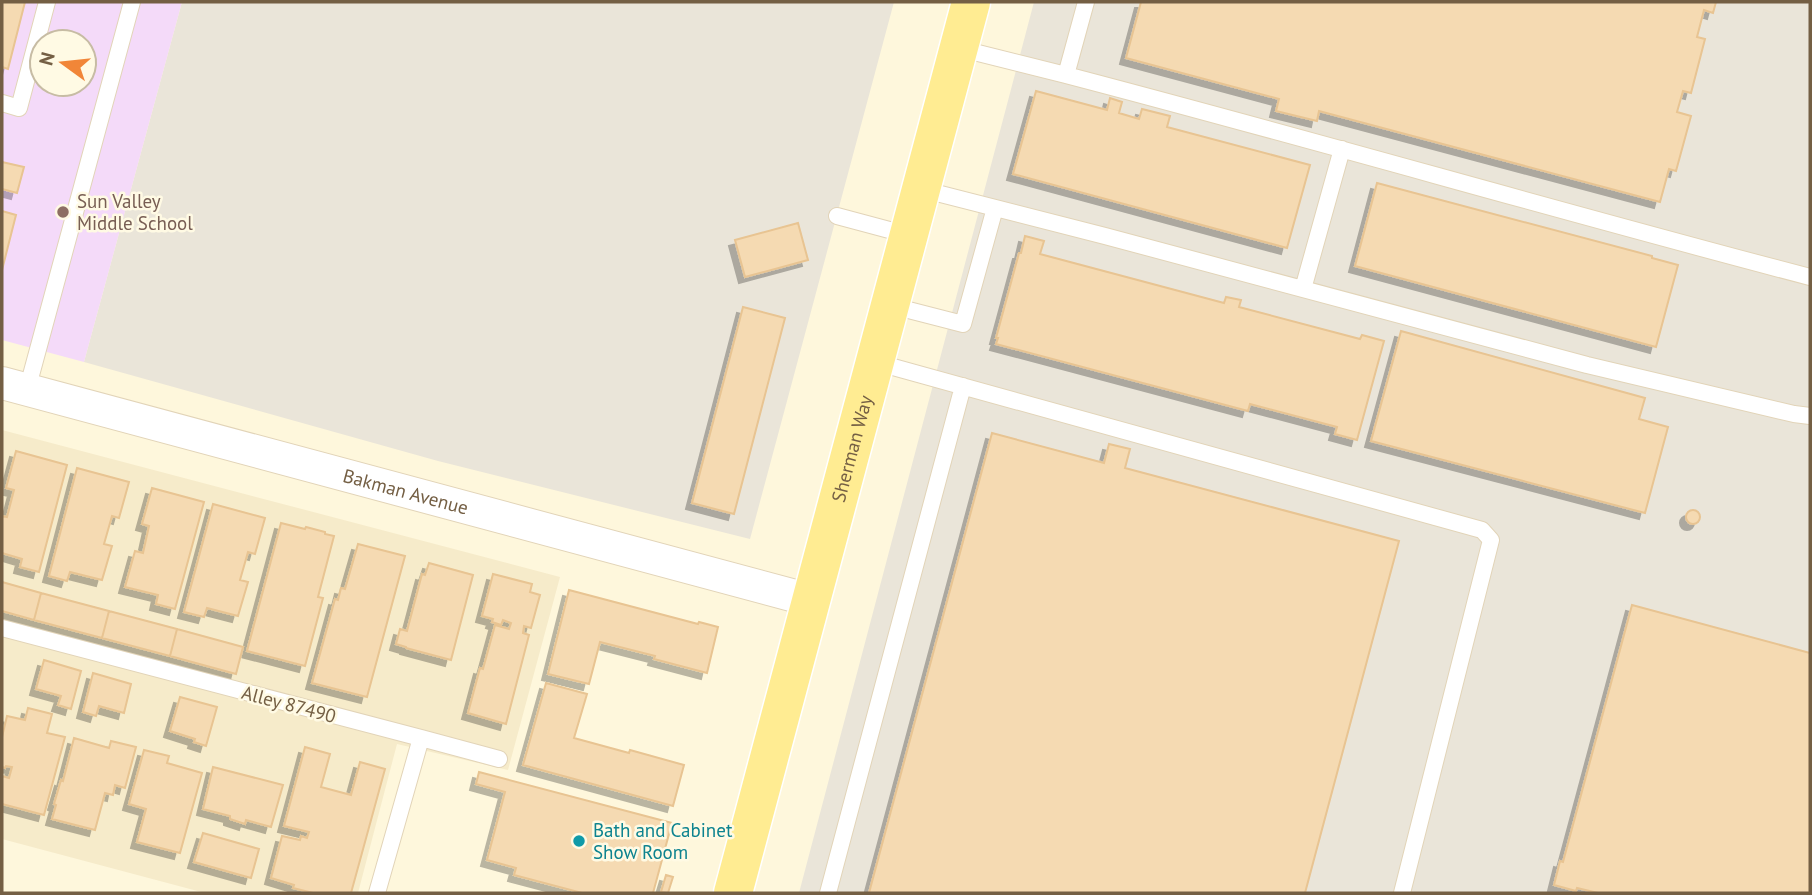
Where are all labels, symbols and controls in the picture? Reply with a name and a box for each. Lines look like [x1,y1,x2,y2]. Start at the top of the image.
north arrow [28,28,98,98]
text: N [33,49,60,68]
place label: Sun Valley Middle School [77,189,193,235]
marker: Sun Valley Middle School [55,204,71,220]
street label: Sherman Way [826,392,878,505]
street label: Bakman Avenue [340,463,471,520]
street label: Alley 87490 [239,680,339,728]
place label: Bath and Cabinet Show Room [593,818,733,864]
marker: Bath and Cabinet Show Room [571,833,587,849]

